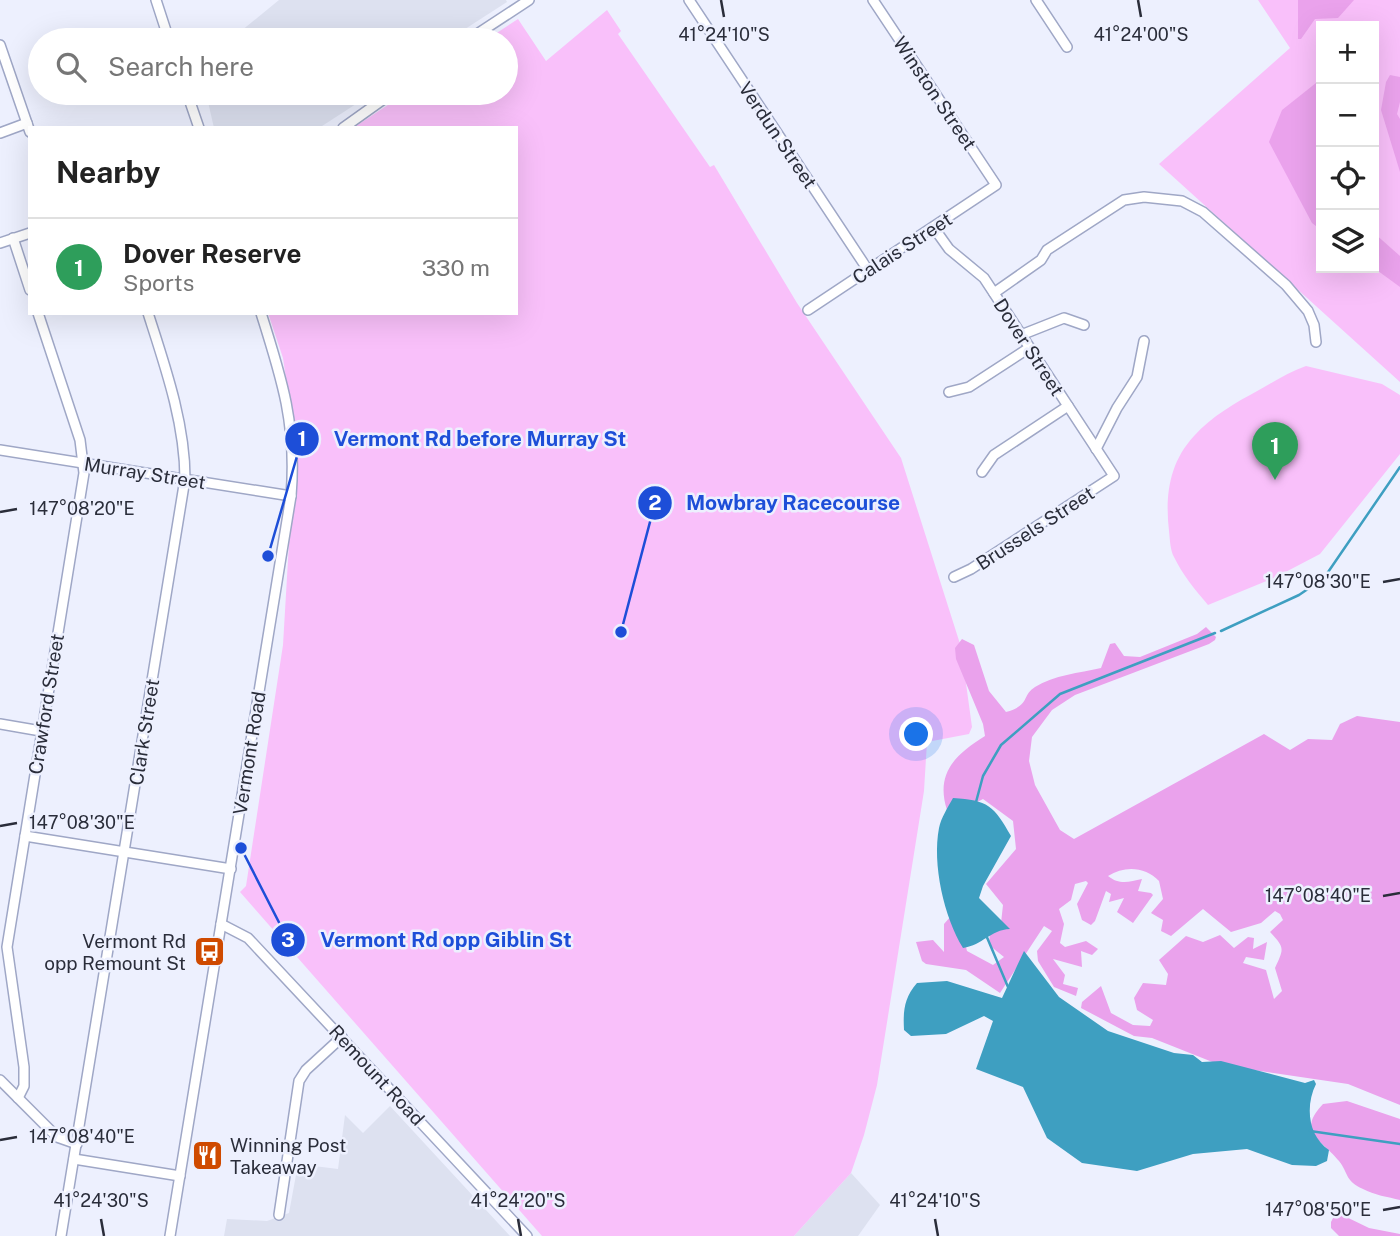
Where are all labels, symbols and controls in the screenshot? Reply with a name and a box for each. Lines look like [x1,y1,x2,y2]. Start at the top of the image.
map controls [1316,21,1379,273]
button: + [1316,21,1379,84]
text: 41°24'10"S [678,24,770,45]
text: 41°24'00"S [1093,24,1189,45]
search box [28,28,518,105]
street label: Winston Street [889,32,981,154]
icon: search [52,48,90,86]
text: Search here [108,51,254,82]
street label: Verdun Street [734,78,822,192]
button: − [1316,84,1379,147]
button: locate [1316,147,1379,210]
text: Nearby [56,154,160,190]
street label: Calais Street [848,208,956,288]
button: layers [1316,210,1379,273]
text: Dover Reserve [123,238,301,269]
text: 1 [74,254,84,281]
text: 330 m [422,254,490,281]
text: Sports [123,269,194,296]
street label: Dover Street [989,294,1069,400]
callout: Vermont Rd before Murray St [284,418,640,460]
pin: 1 [1252,422,1298,480]
text: 1 [298,426,307,451]
text: Vermont Rd before Murray St [334,426,626,451]
street label: Murray Street [83,453,207,493]
callout: Mowbray Racecourse [637,482,914,524]
street label: Brussels Street [972,482,1098,574]
text: 2 [648,490,662,515]
text: Mowbray Racecourse [686,490,900,515]
text: 147°08'20"E [29,498,135,519]
text: 147°08'30"E [1265,571,1371,592]
street label: Crawford Street [24,632,68,776]
street label: Clark Street [125,677,163,787]
street label: Vermont Road [228,690,270,816]
your location [899,717,933,751]
text: 147°08'30"E [29,812,135,833]
text: 147°08'40"E [1265,885,1371,906]
callout: Vermont Rd opp Giblin St [271,919,586,961]
text: 3 [281,927,295,952]
text: Vermont Rd opp Giblin St [320,927,572,952]
place label: Vermont Rd opp Remount St [44,930,186,974]
bus stop icon: Vermont Rd opp Remount St [192,935,226,969]
street label: Remount Road [325,1020,429,1130]
text: 147°08'40"E [29,1126,135,1147]
place label: Winning Post Takeaway [230,1134,347,1178]
restaurant icon: Winning Post Takeaway [190,1139,224,1173]
text: 41°24'30"S [53,1190,149,1211]
text: 41°24'20"S [471,1190,565,1211]
text: 41°24'10"S [889,1190,981,1211]
text: 147°08'50"E [1265,1199,1371,1220]

